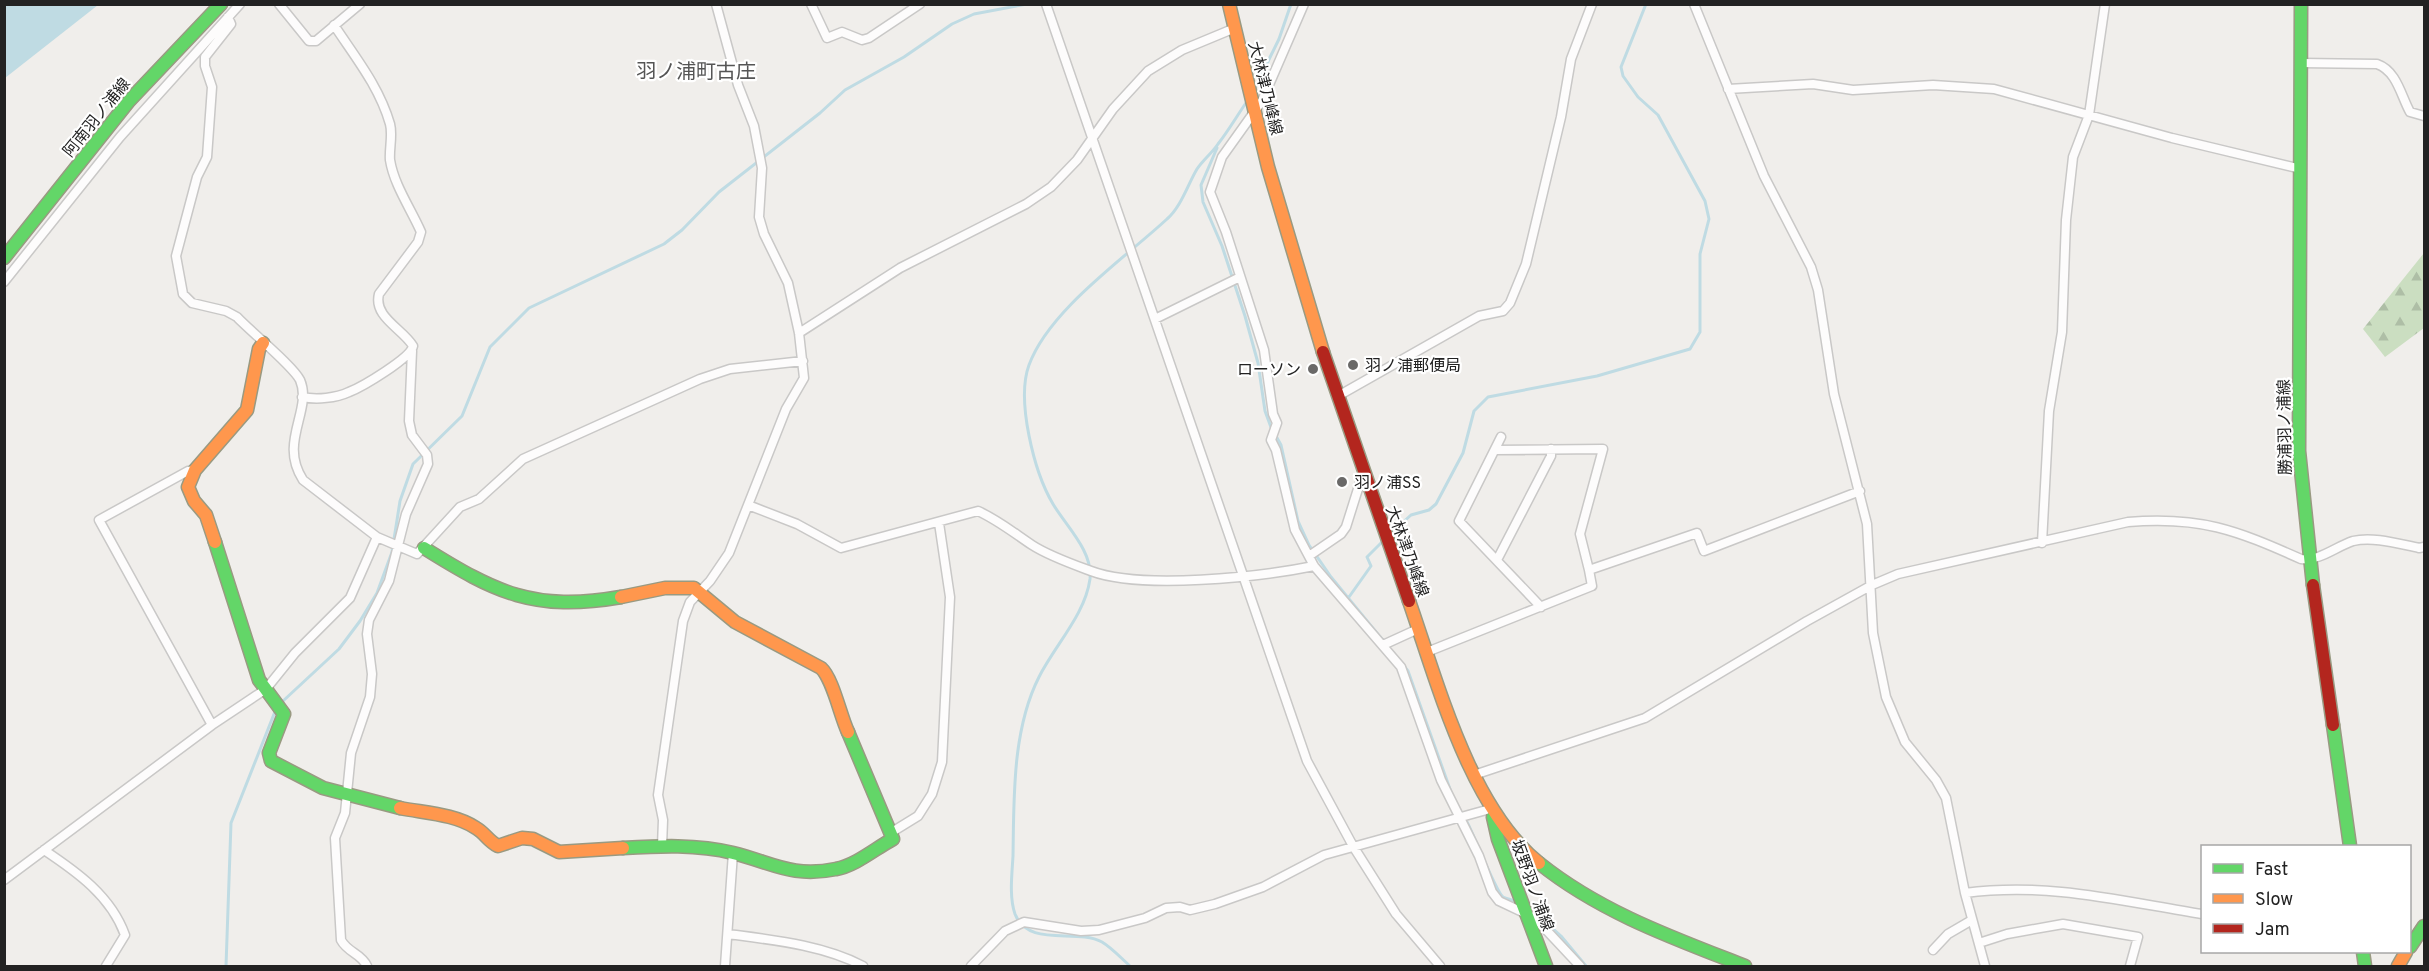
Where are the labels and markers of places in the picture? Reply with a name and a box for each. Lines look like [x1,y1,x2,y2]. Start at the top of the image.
place label: 羽ノ浦郵便局 [1365,357,1461,377]
marker: 羽ノ浦郵便局 [1346,358,1360,372]
place label: ローソン [1237,361,1301,381]
marker: ローソン [1306,362,1320,376]
place label: 羽ノ浦SS [1354,474,1421,494]
marker: 羽ノ浦SS [1335,475,1349,489]

